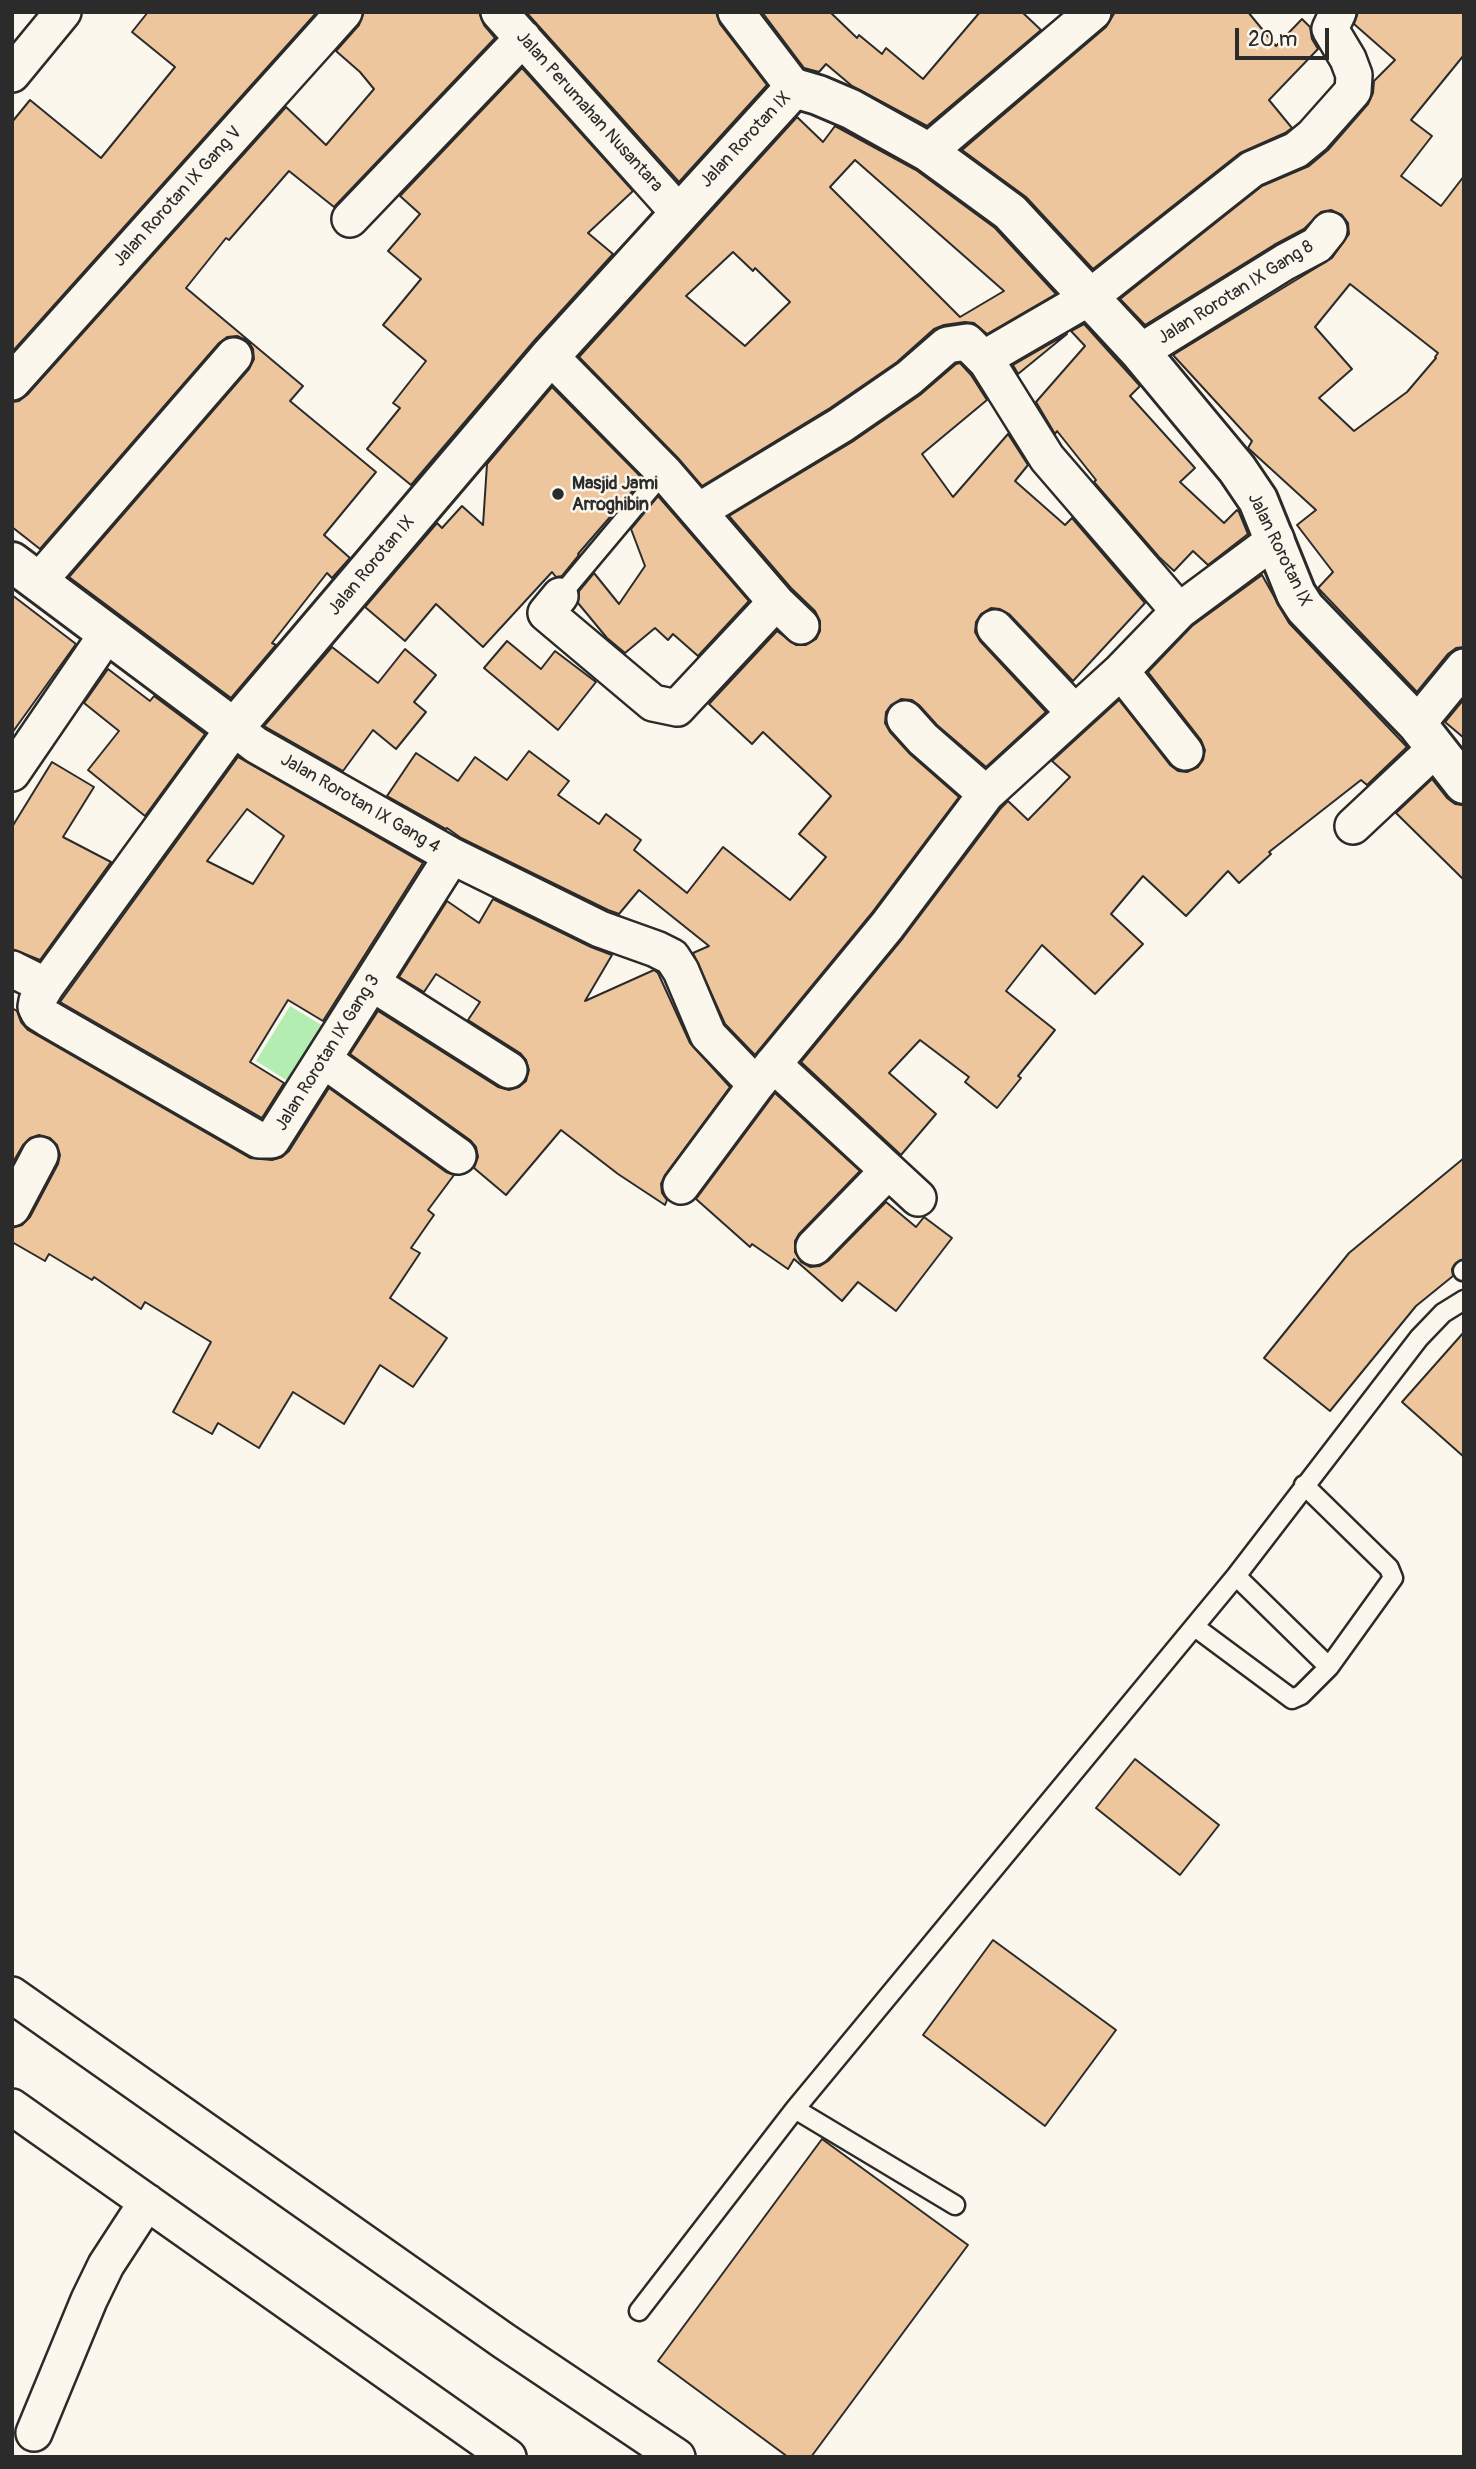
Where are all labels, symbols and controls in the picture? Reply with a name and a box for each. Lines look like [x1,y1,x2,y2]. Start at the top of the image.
scale bar [1238,14,1332,58]
text: 20 m [1248,26,1297,53]
street label: Jalan Perumahan Nusantara [511,27,667,197]
street label: Jalan Rorotan IX [696,87,796,193]
street label: Jalan Rorotan IX Gang V [109,122,247,272]
street label: Jalan Rorotan IX Gang 8 [1154,236,1318,350]
place label: Masjid Jami Arroghibin [572,473,658,516]
marker: Masjid Jami Arroghibin [550,486,566,502]
street label: Jalan Rorotan IX [1242,490,1316,610]
street label: Jalan Rorotan IX [324,512,420,620]
street label: Jalan Rorotan IX Gang 4 [276,749,444,859]
street label: Jalan Rorotan IX Gang 3 [271,971,385,1135]

